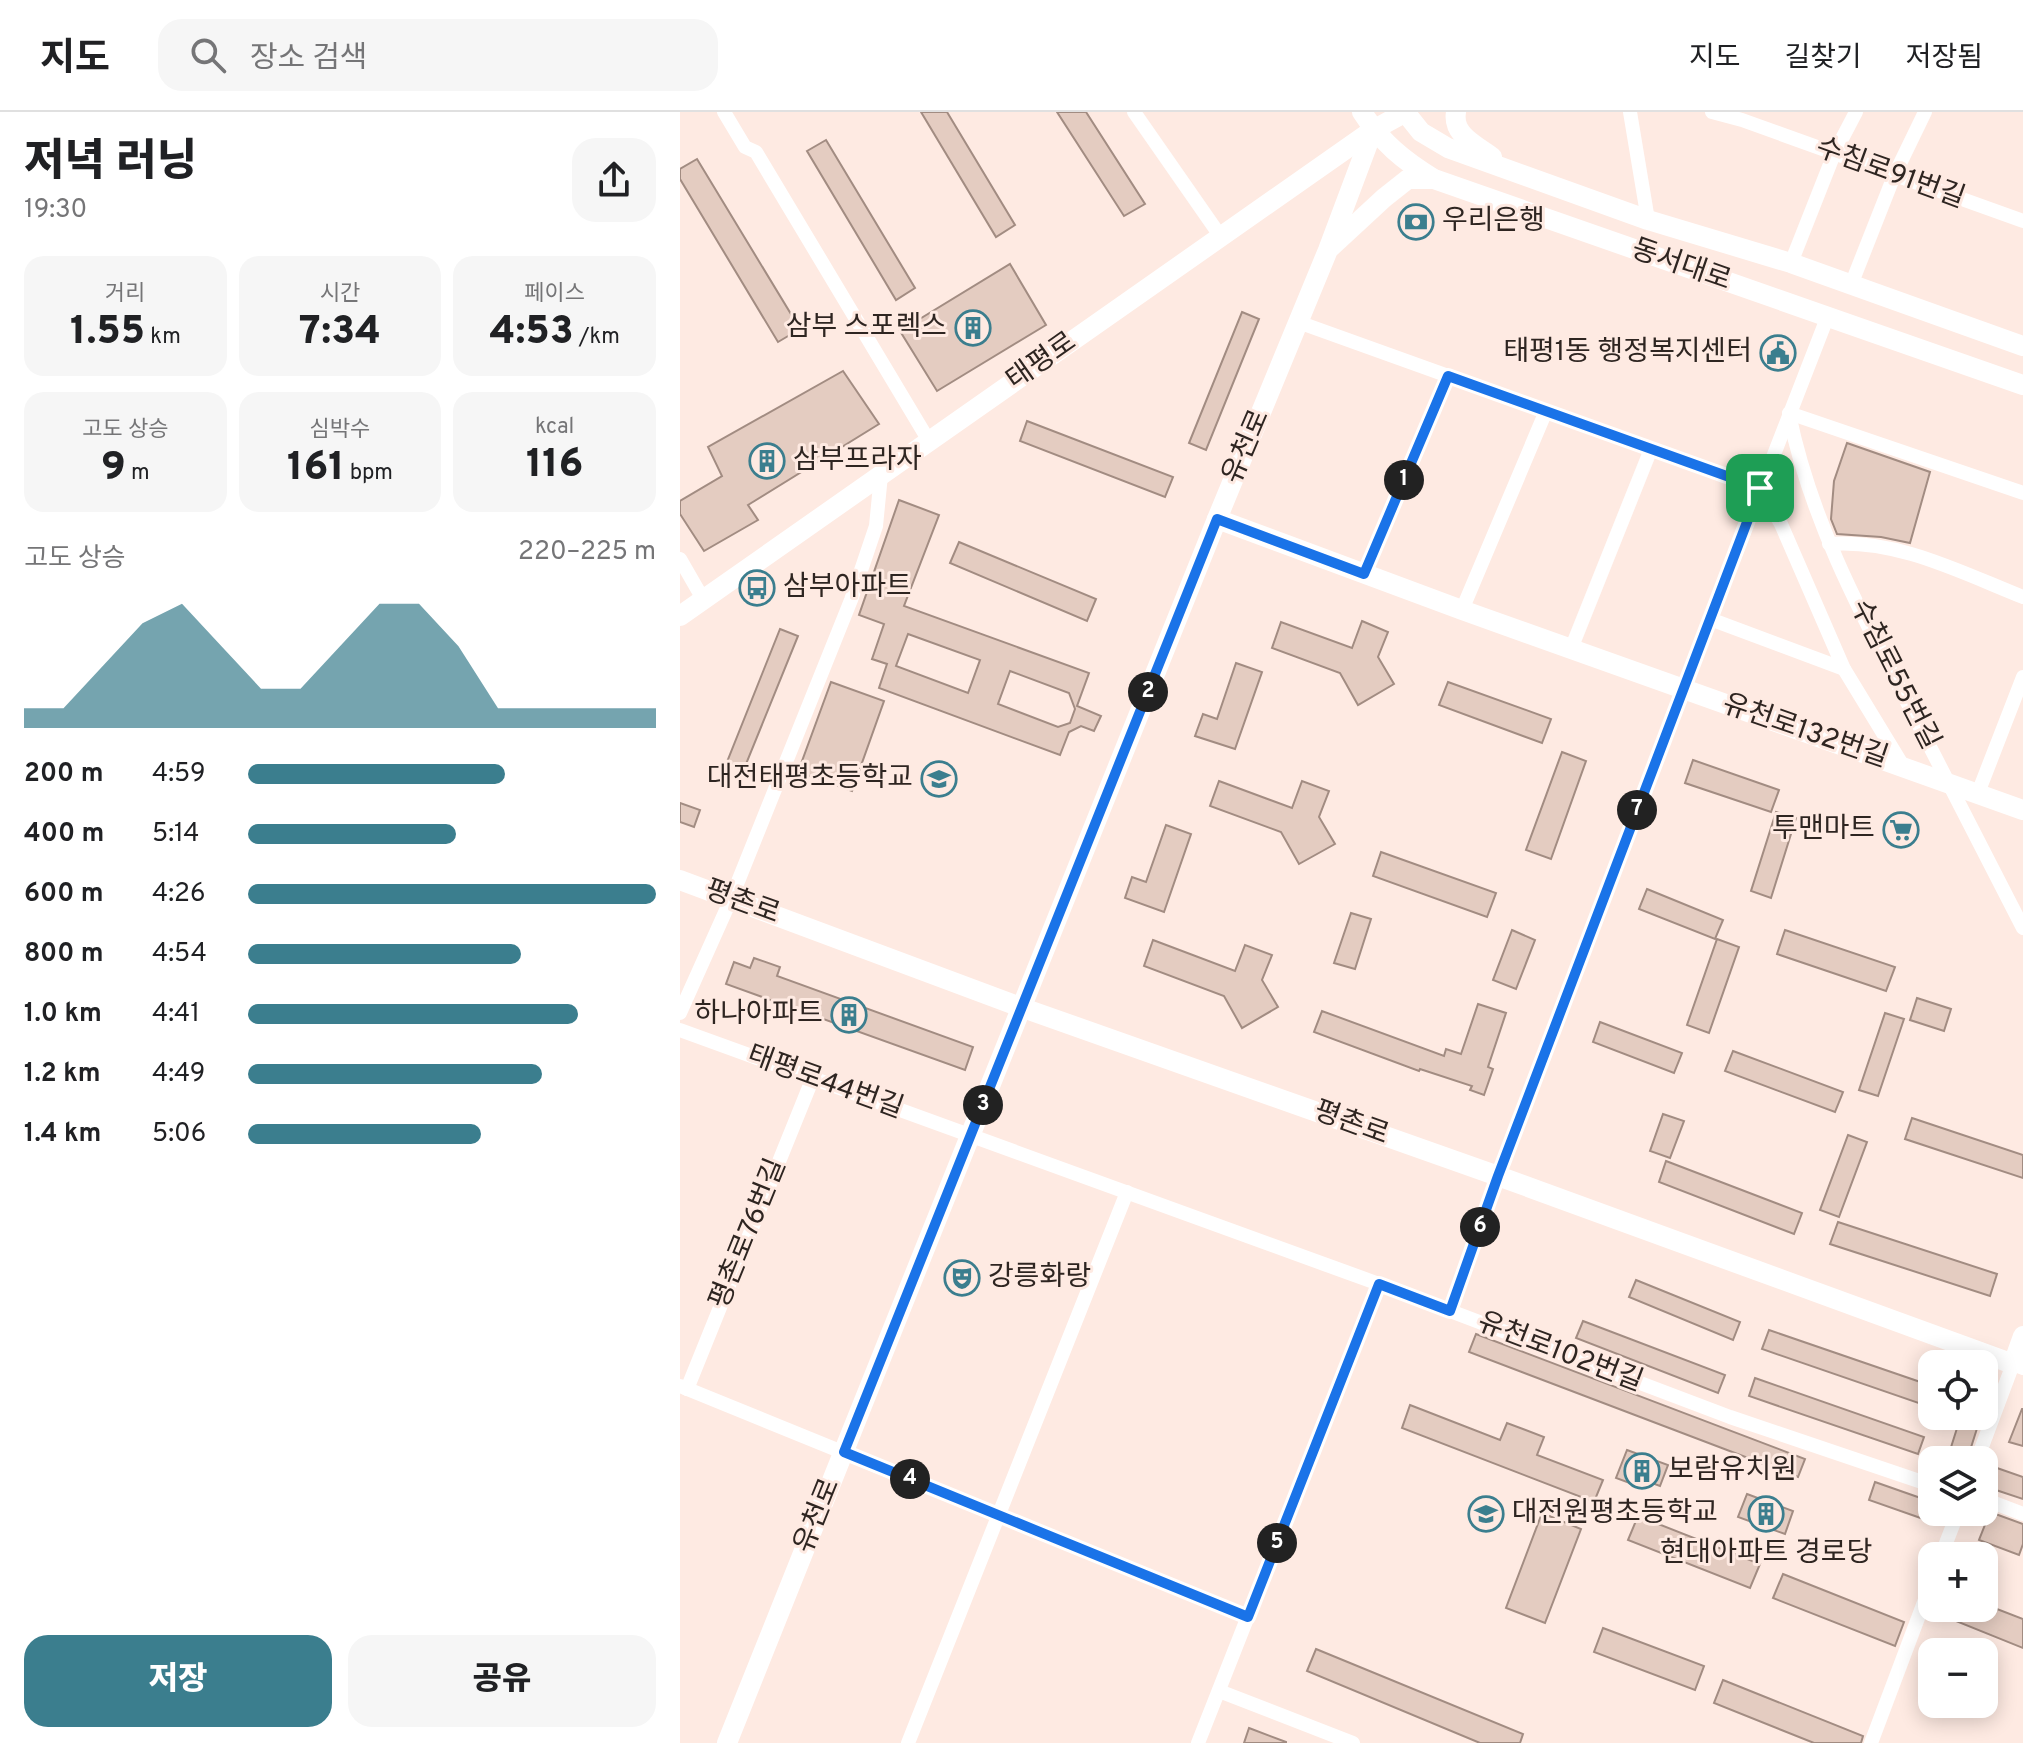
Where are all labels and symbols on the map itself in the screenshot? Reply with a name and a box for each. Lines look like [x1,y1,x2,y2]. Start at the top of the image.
street label: 수침로91번길 [1811,130,1969,218]
bank icon: 우리은행 [1397,203,1435,241]
place label: 우리은행 [1442,204,1545,240]
street label: 동서대로 [1626,232,1736,300]
building icon: 삼부 스포렉스 [954,309,992,347]
place label: 삼부 스포렉스 [786,310,947,346]
street label: 태평로 [1000,325,1084,399]
public building icon: 태평1동 행정복지센터 [1759,334,1797,372]
place label: 태평1동 행정복지센터 [1503,335,1752,371]
street label: 유천로 [1215,404,1279,490]
building icon: 삼부프라자 [748,442,786,480]
place label: 삼부프라자 [793,443,922,479]
pin [1726,454,1794,522]
pin: 1 [1384,460,1424,500]
bus stop icon: 삼부아파트 [738,569,776,607]
place label: 삼부아파트 [783,570,912,606]
street label: 수침로55번길 [1841,594,1947,756]
pin: 2 [1128,672,1168,712]
street label: 유천로132번길 [1718,687,1892,777]
school or university icon: 대전태평초등학교 [920,760,958,798]
place label: 대전태평초등학교 [707,761,913,797]
pin: 7 [1617,790,1657,830]
supermarket icon: 투맨마트 [1882,811,1920,849]
place label: 투맨마트 [1772,812,1875,848]
street label: 평촌로 [700,873,784,933]
building icon: 하나아파트 [830,996,868,1034]
place label: 하나아파트 [694,997,823,1033]
street label: 태평로44번길 [742,1038,908,1128]
pin: 3 [963,1085,1003,1125]
street label: 평촌로 [1309,1094,1393,1154]
street label: 평촌로76번길 [703,1154,795,1314]
pin: 6 [1460,1207,1500,1247]
theatre icon: 강릉화랑 [943,1259,981,1297]
place label: 강릉화랑 [988,1260,1091,1296]
street label: 유천로102번길 [1472,1305,1648,1401]
building icon: 보람유치원 [1623,1452,1661,1490]
place label: 보람유치원 [1668,1453,1797,1489]
pin: 4 [890,1459,930,1499]
street label: 유천로 [787,1473,849,1559]
school or university icon: 대전원평초등학교 [1467,1495,1505,1533]
building icon: 현대아파트 경로당 [1747,1495,1785,1533]
place label: 대전원평초등학교 [1512,1496,1718,1532]
pin: 5 [1257,1523,1297,1563]
place label: 현대아파트 경로당 [1660,1536,1872,1572]

